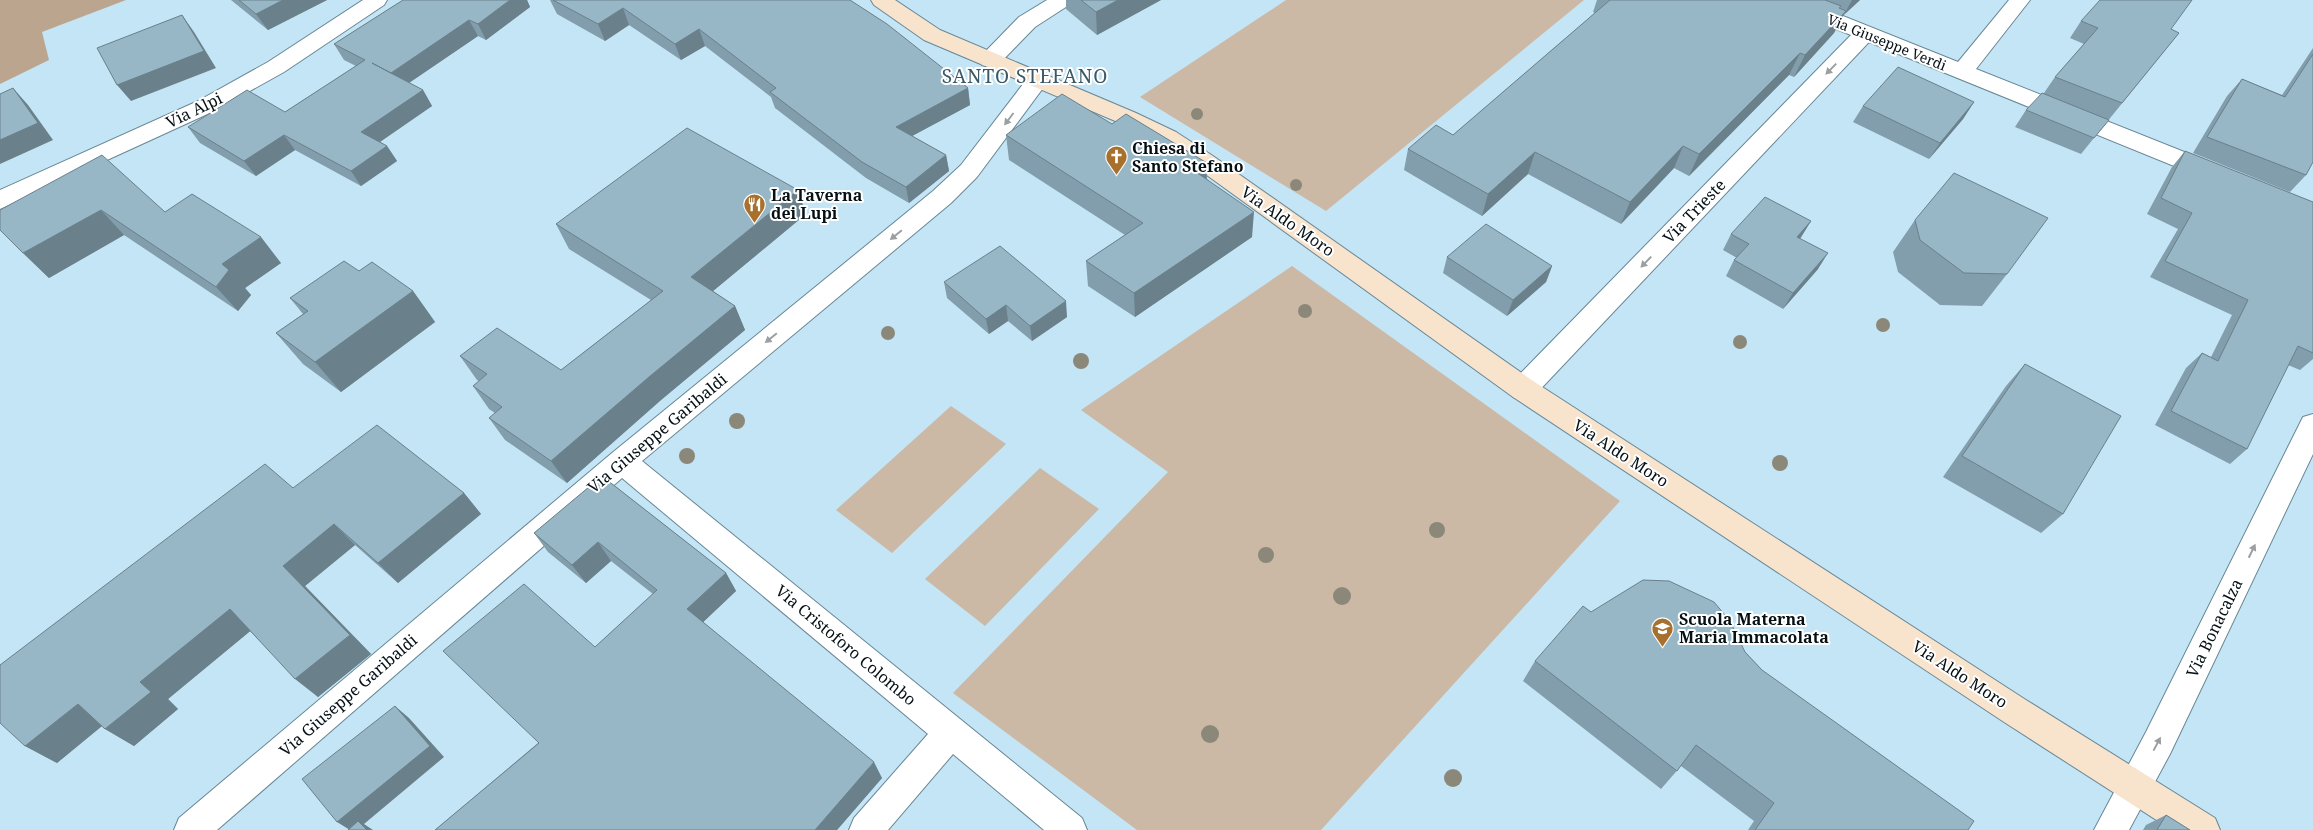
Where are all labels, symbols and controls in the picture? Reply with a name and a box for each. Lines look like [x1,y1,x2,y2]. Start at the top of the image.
street label: Via Giuseppe Verdi [1825,9,1950,75]
one-way arrow [1825,62,1837,74]
district label: SANTO STEFANO [942,63,1108,89]
street label: Via Alpi [162,87,226,133]
one-way arrow [1004,112,1014,126]
place label: Chiesa di Santo Stefano [1132,137,1244,177]
church icon: Chiesa di Santo Stefano [1104,145,1128,176]
street label: Via Trieste [1658,174,1730,248]
street label: Via Aldo Moro [1237,181,1339,261]
place label: La Taverna dei Lupi [771,184,863,224]
restaurant icon: La Taverna dei Lupi [743,192,767,223]
one-way arrow [890,229,903,240]
one-way arrow [1640,255,1652,267]
one-way arrow [764,332,777,343]
street label: Via Giuseppe Garibaldi [583,368,731,498]
street label: Via Aldo Moro [1569,414,1673,492]
one-way arrow [2248,544,2256,558]
street label: Via Bonacalza [2181,575,2247,681]
street label: Via Cristoforo Colombo [771,580,921,710]
place label: Scuola Materna Maria Immacolata [1679,608,1829,648]
school or university icon: Scuola Materna Maria Immacolata [1651,616,1675,647]
street label: Via Giuseppe Garibaldi [274,629,422,761]
street label: Via Aldo Moro [1908,635,2012,713]
one-way arrow [2153,736,2161,751]

